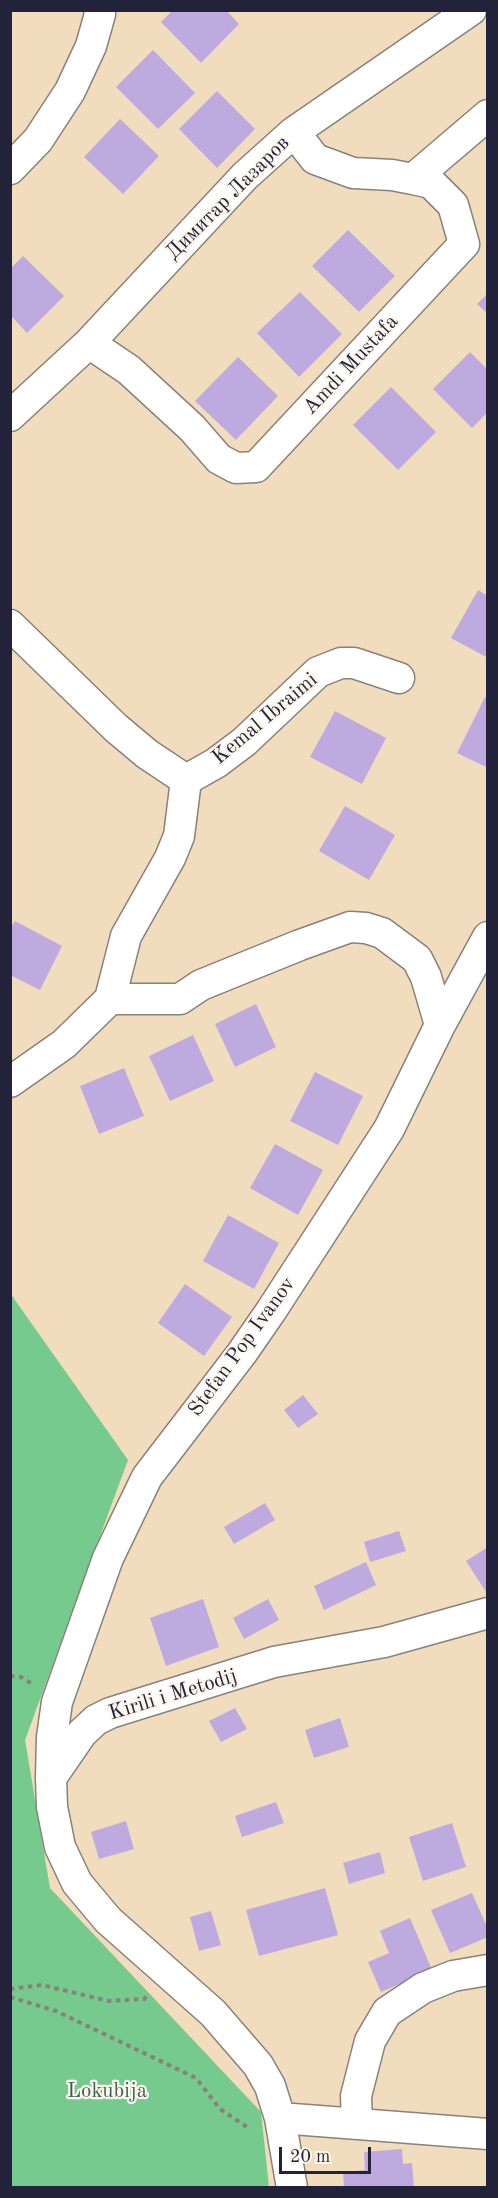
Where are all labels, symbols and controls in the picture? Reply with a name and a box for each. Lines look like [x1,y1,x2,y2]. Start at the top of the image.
street label: Димитар Лазаров [161,131,295,265]
street label: Amdi Mustafa [298,310,404,420]
street label: Kemal Ibraimi [207,668,323,770]
street label: Stefan Pop Ivanov [183,1272,301,1422]
street label: Kirili i Metodij [106,1664,240,1726]
park label: Lokubija [67,2078,147,2104]
scale bar [282,2135,374,2173]
text: 20 m [290,2148,330,2166]

